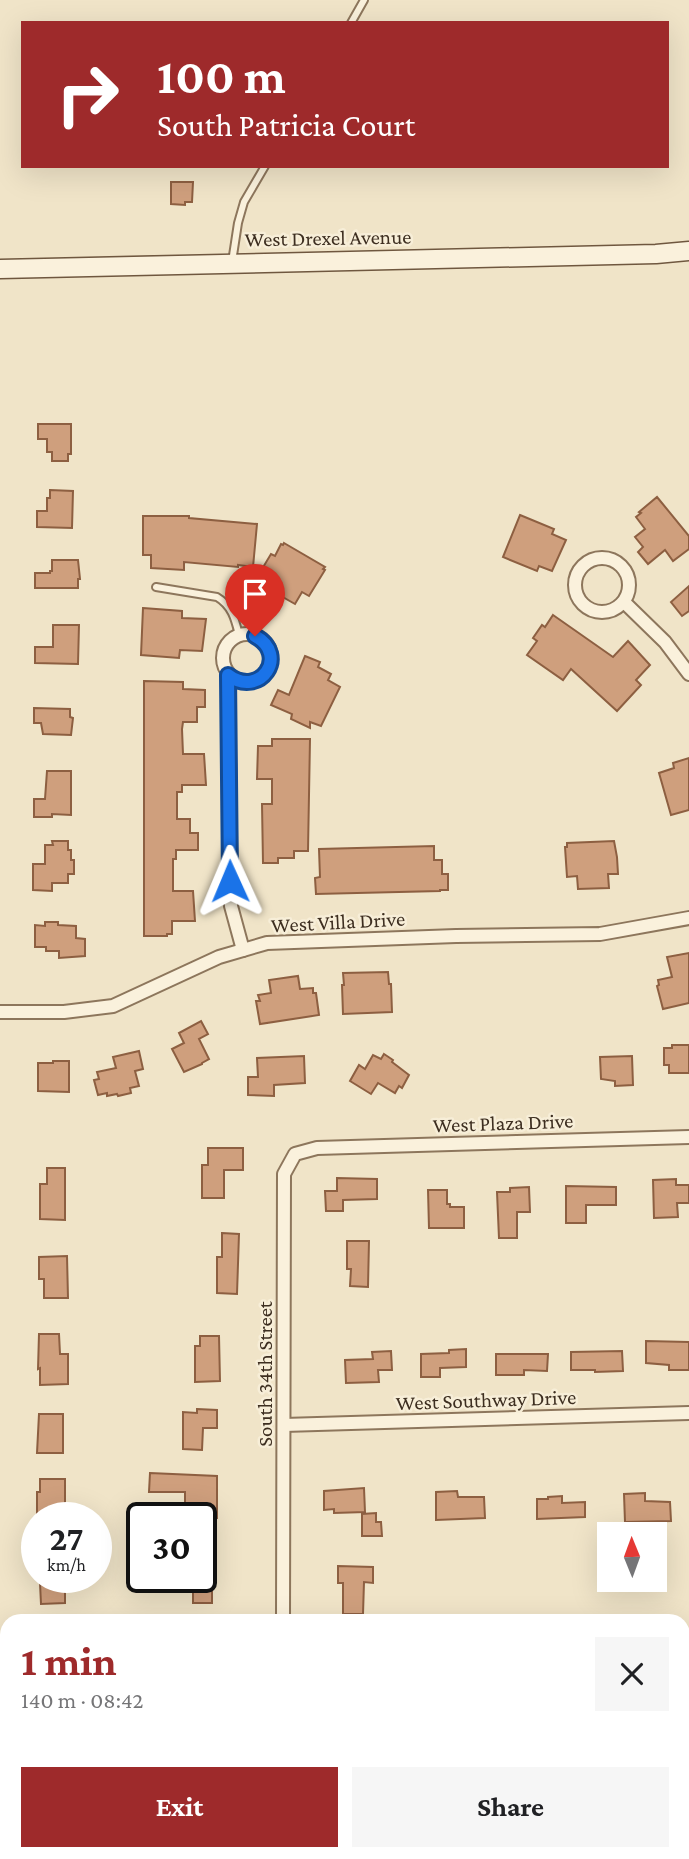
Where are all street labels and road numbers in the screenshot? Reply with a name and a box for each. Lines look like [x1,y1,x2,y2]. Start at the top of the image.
street label: West Drexel Avenue [244,225,412,251]
street label: West Villa Drive [270,907,406,937]
street label: West Plaza Drive [432,1109,574,1137]
street label: South 34th Street [253,1300,277,1447]
street label: West Southway Drive [395,1385,577,1415]

